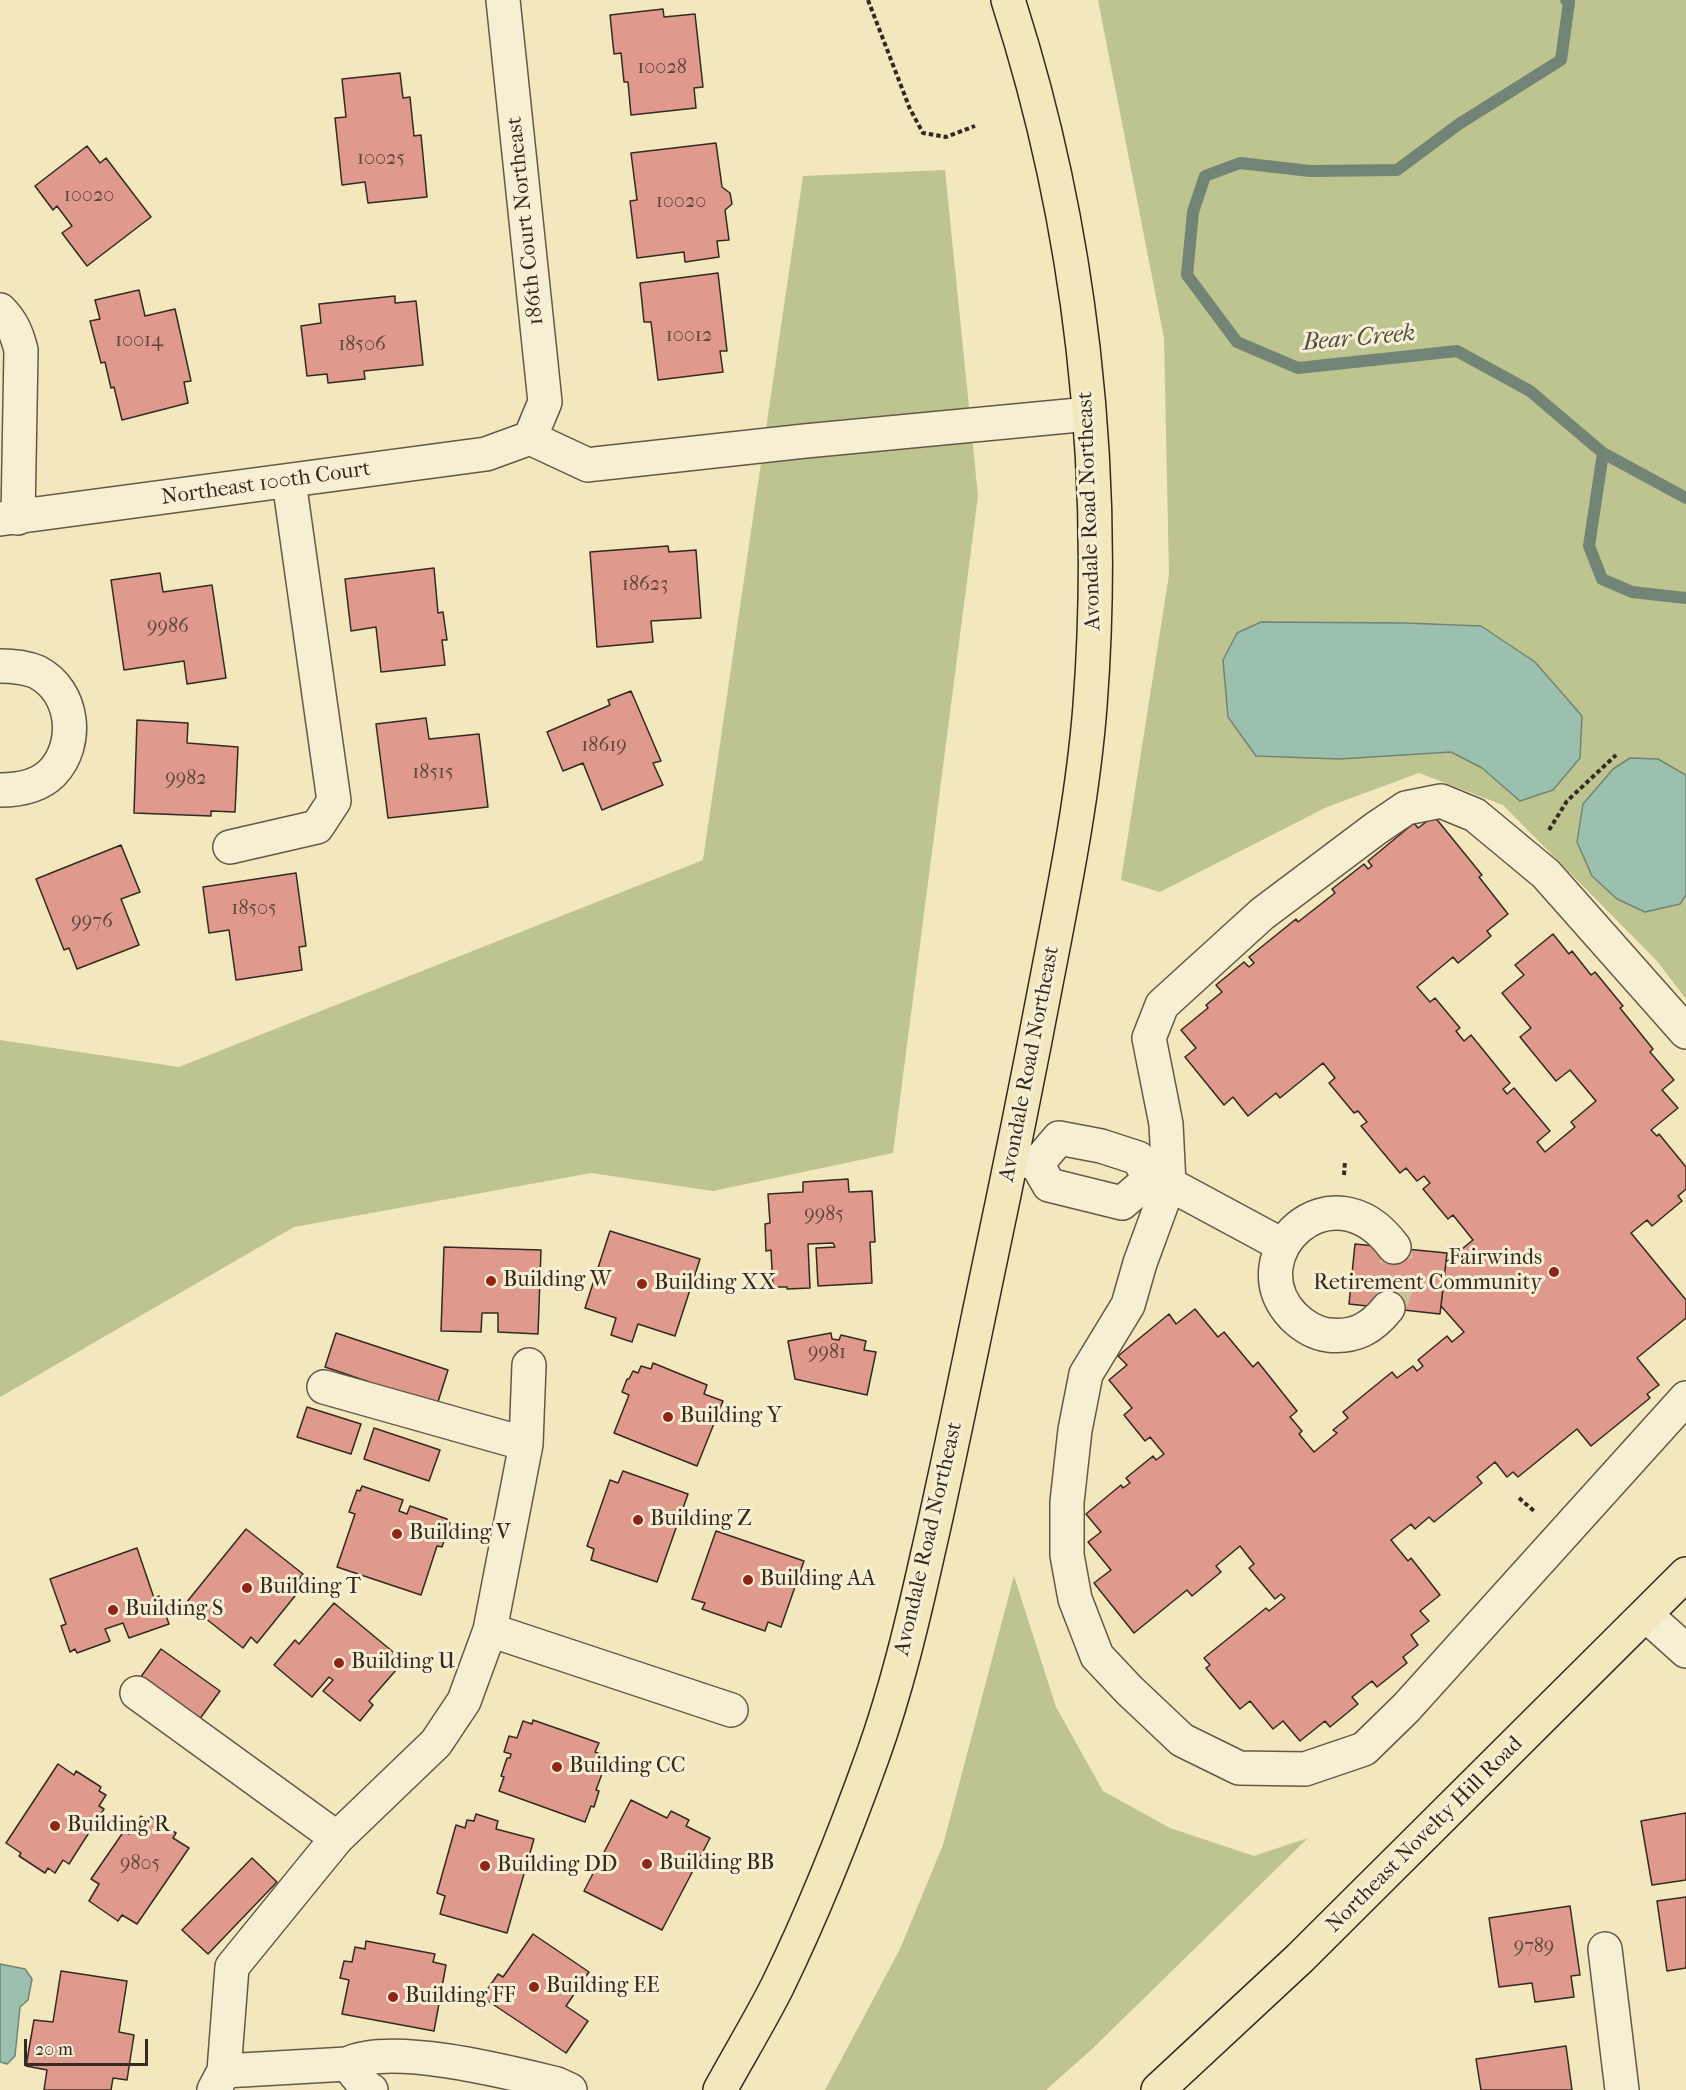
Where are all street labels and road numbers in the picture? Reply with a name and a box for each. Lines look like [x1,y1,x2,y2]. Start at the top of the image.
street label: 186th Court Northeast [502,115,550,327]
street label: Avondale Road Northeast [1073,391,1107,631]
street label: Northeast 100th Court [160,456,372,512]
street label: Avondale Road Northeast [994,944,1066,1184]
street label: Avondale Road Northeast [889,1419,969,1659]
street label: Northeast Novelty Hill Road [1321,1731,1529,1939]

